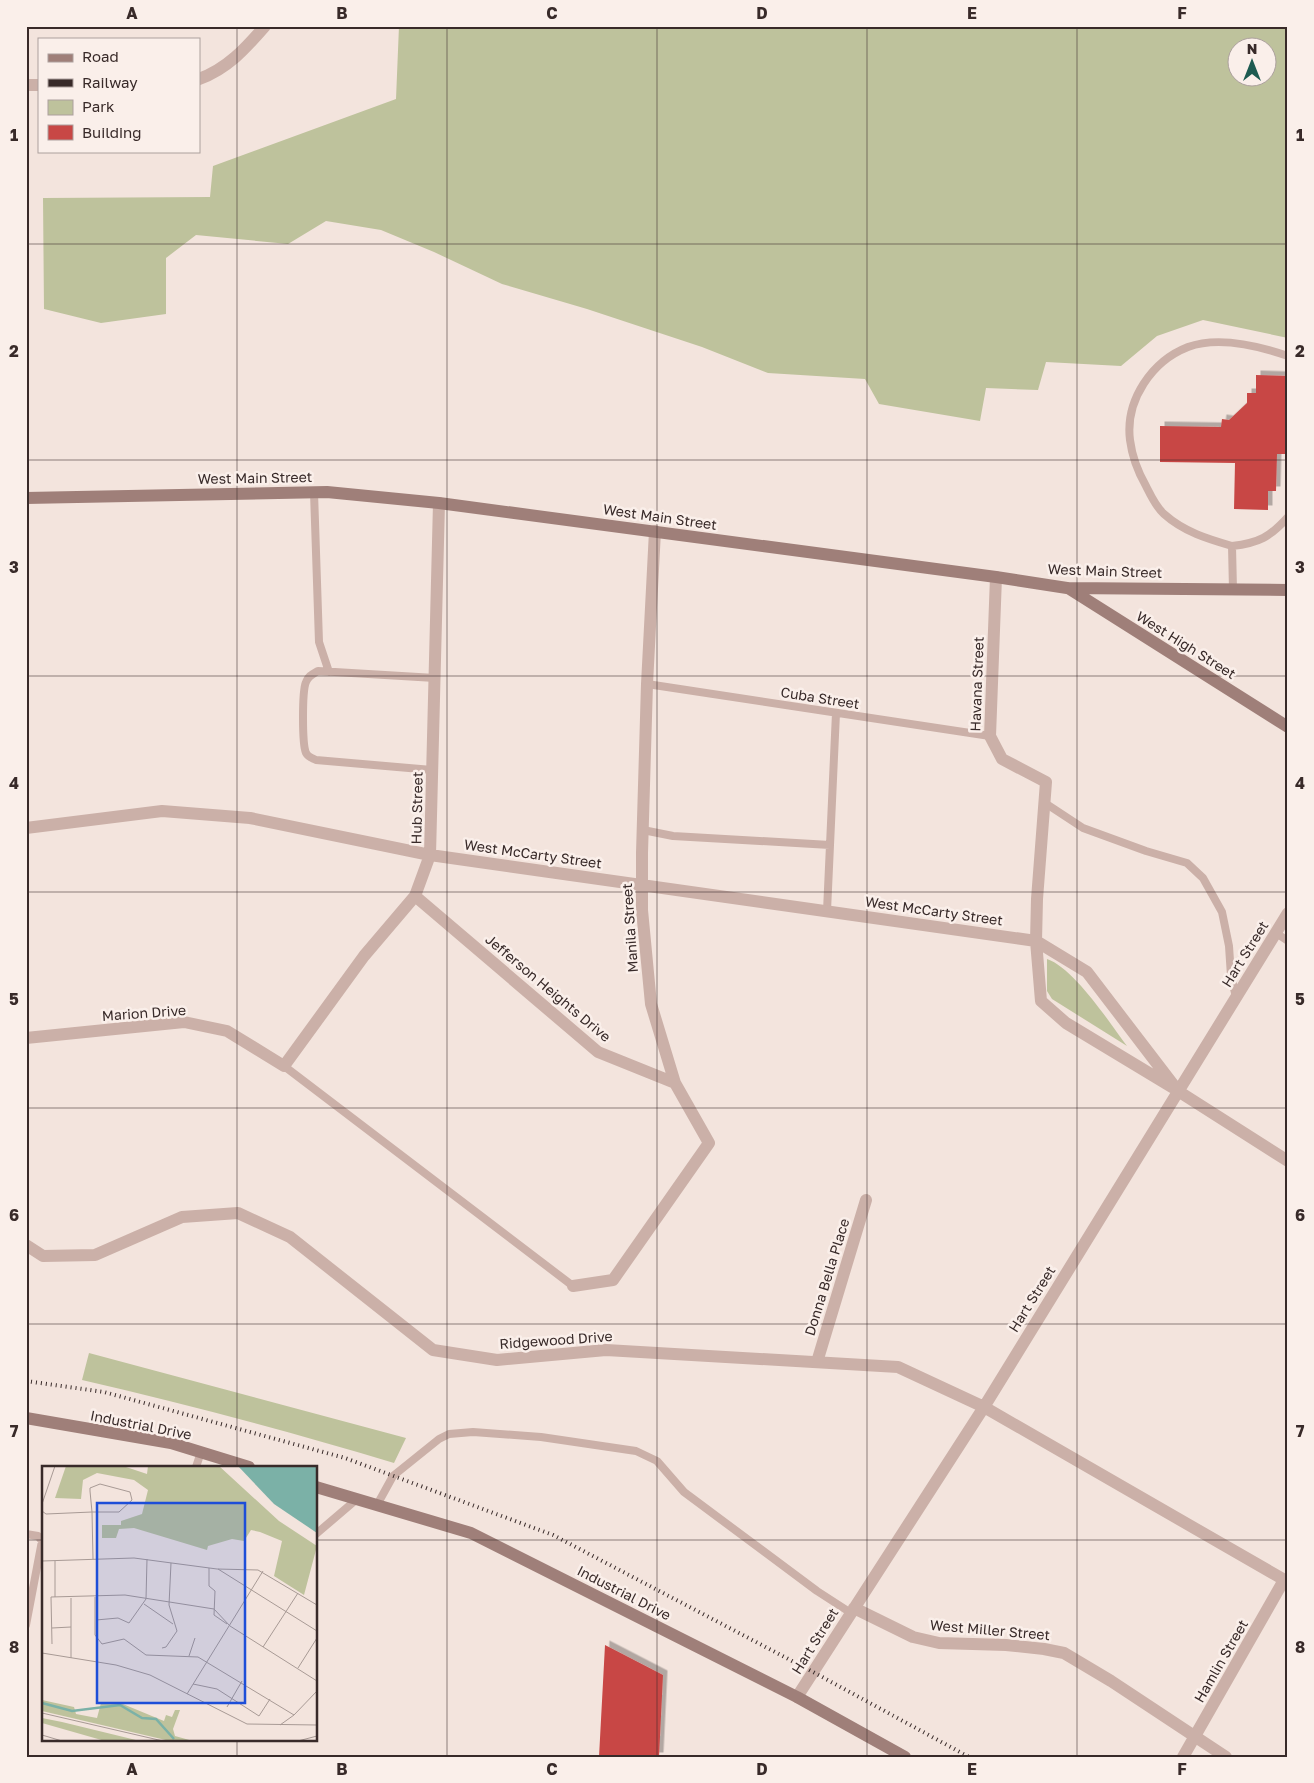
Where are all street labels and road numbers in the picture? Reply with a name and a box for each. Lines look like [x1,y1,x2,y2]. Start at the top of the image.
street label: West Main Street [197,468,313,487]
street label: West Main Street [602,500,718,533]
street label: West Main Street [1047,560,1163,581]
street label: West High Street [1133,607,1239,682]
street label: Havana Street [966,636,987,732]
street label: Cuba Street [780,683,861,712]
street label: Hub Street [407,772,426,844]
street label: West McCarty Street [463,835,603,872]
street label: Manila Street [618,883,641,973]
street label: West McCarty Street [864,892,1004,929]
street label: Hart Street [1218,917,1272,990]
street label: Jefferson Heights Drive [482,930,614,1045]
street label: Marion Drive [101,1001,187,1024]
street label: Donna Bella Place [801,1216,852,1338]
street label: Hart Street [1005,1262,1059,1335]
street label: Ridgewood Drive [499,1327,613,1352]
street label: Industrial Drive [89,1406,193,1443]
street label: Industrial Drive [575,1562,674,1623]
street label: Hart Street [788,1604,842,1677]
street label: West Miller Street [929,1616,1051,1643]
street label: Hamlin Street [1190,1616,1251,1705]

